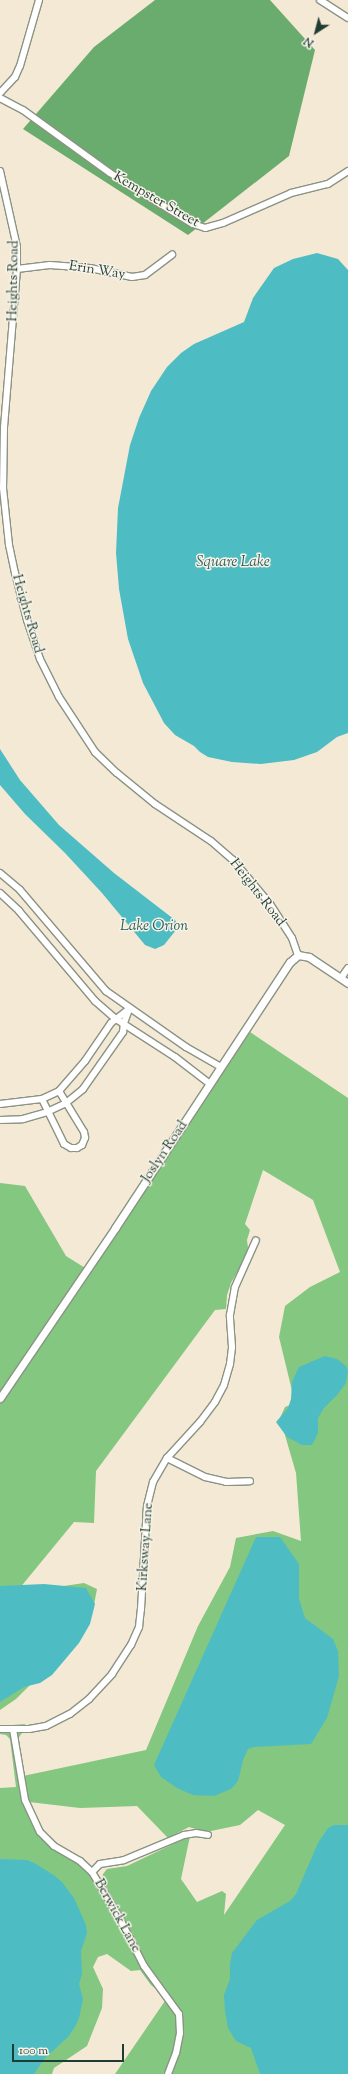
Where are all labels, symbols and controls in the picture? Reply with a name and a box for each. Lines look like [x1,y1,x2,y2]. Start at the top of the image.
north arrow [296,12,336,52]
text: N [301,33,317,51]
street label: Kempster Street [110,169,202,231]
street label: Heights Road [5,240,23,322]
street label: Erin Way [68,258,126,284]
water label: Square Lake [196,554,270,572]
street label: Heights Road [8,573,46,655]
street label: Heights Road [225,856,289,930]
water label: Lake Orion [120,918,188,936]
street label: Joslyn Road [138,1118,192,1186]
street label: Kirksway Lane [135,1502,157,1592]
street label: Berwick Lane [90,1876,144,1956]
scale bar [14,2036,126,2062]
text: 100 m [19,2042,48,2060]

